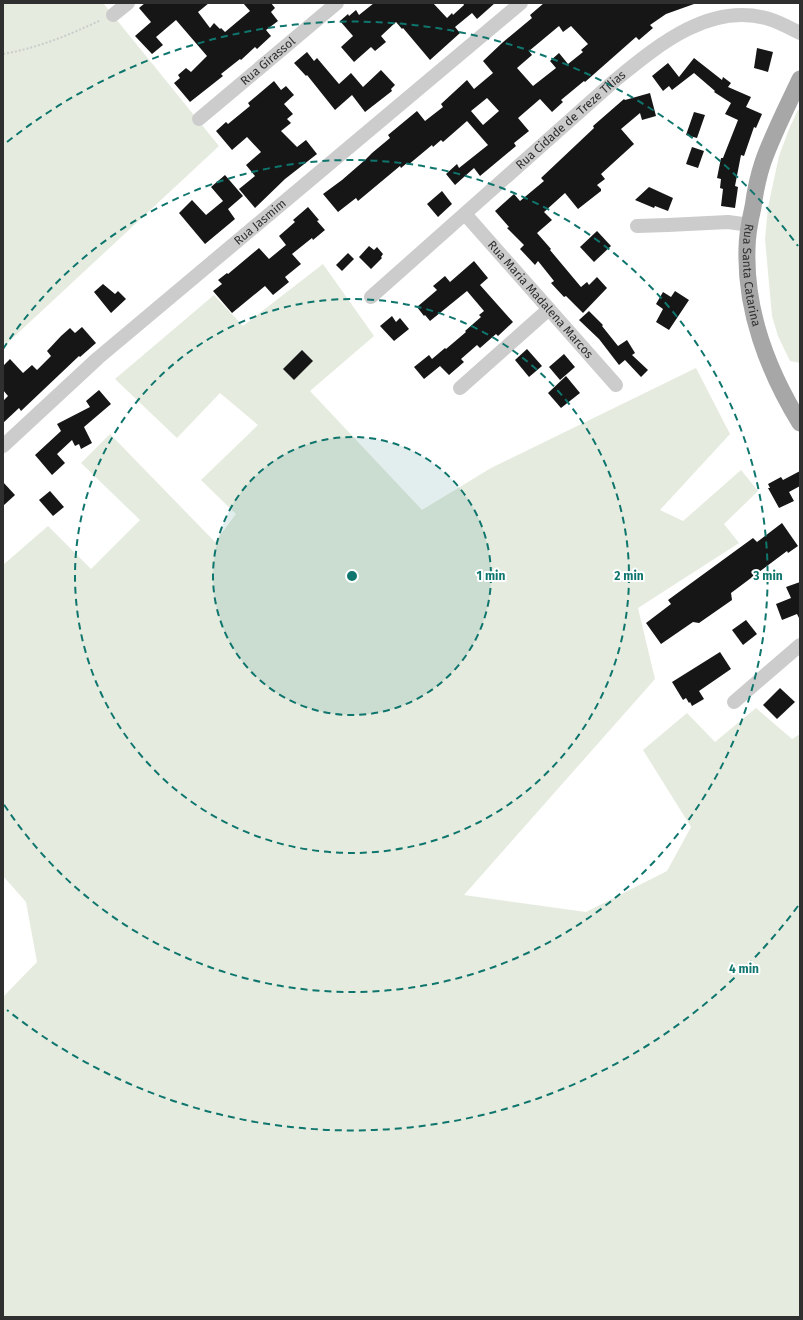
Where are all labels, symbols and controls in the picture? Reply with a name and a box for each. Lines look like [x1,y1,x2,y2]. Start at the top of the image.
street label: Rua Girassol [238,34,298,88]
street label: Rua Cidade de Treze Tílias [513,67,629,172]
street label: Rua Jasmim [231,196,289,248]
street label: Rua Santa Catarina [740,223,764,328]
street label: Rua Maria Madalena Marcos [485,238,596,361]
centre of rings [345,569,359,583]
text: 1 min [477,569,505,583]
text: 2 min [614,569,644,583]
text: 3 min [752,569,783,583]
text: 4 min [729,962,759,976]

